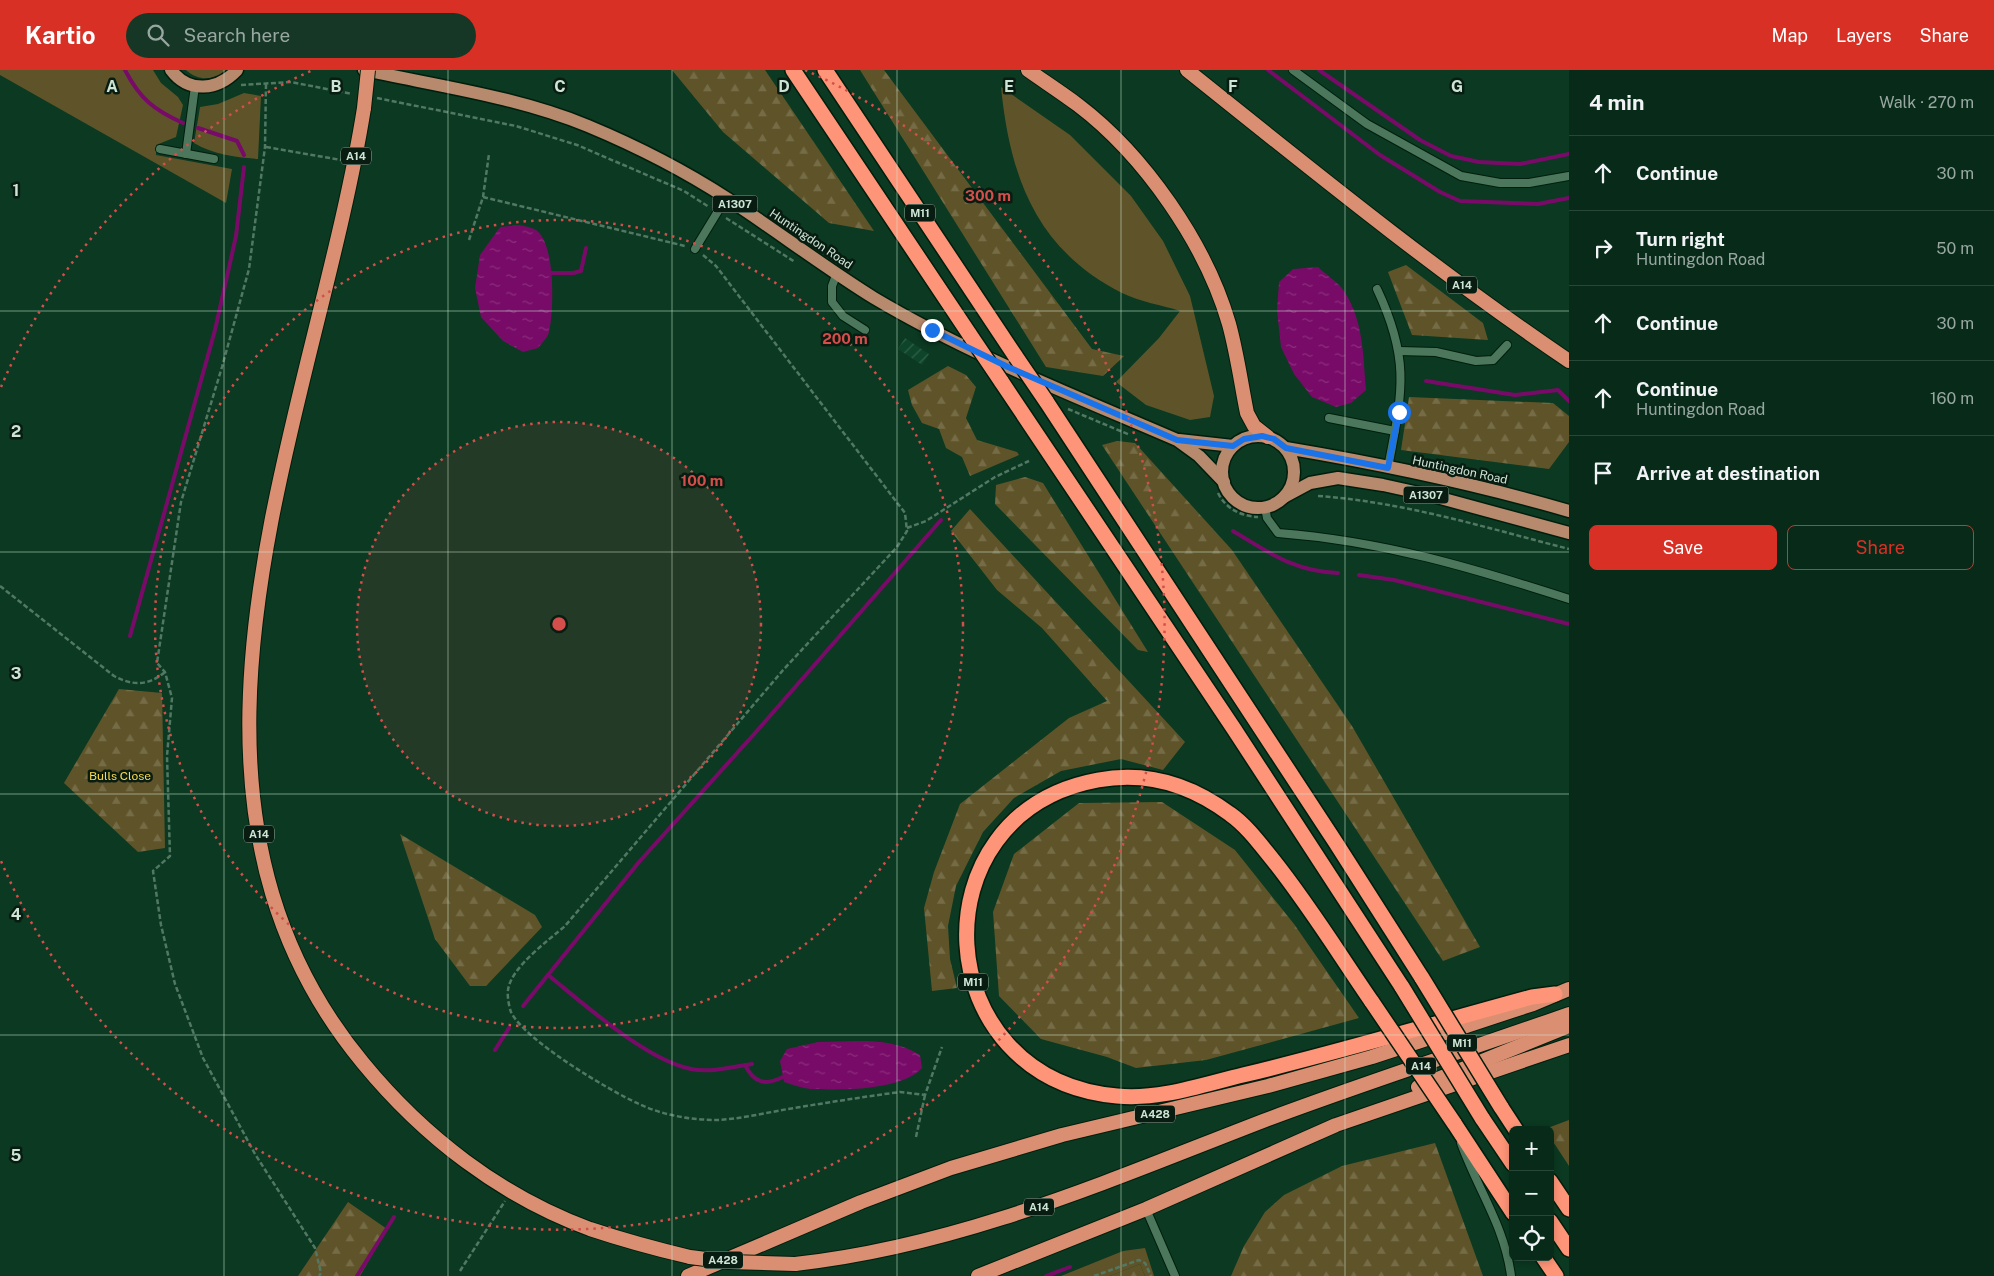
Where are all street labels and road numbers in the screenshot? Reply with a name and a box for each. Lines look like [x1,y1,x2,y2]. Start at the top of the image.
road number: A14 [341,148,371,164]
road number: A1307 [712,196,758,212]
road number: M11 [905,204,935,222]
street label: Huntingdon Road [767,206,855,272]
road number: A14 [1447,276,1477,294]
street label: Huntingdon Road [1411,453,1509,487]
road number: A1307 [1404,486,1448,504]
road number: A14 [244,826,274,842]
road number: M11 [958,974,988,990]
road number: M11 [1447,1034,1477,1051]
road number: A14 [1406,1058,1436,1074]
road number: A428 [1135,1106,1175,1122]
road number: A14 [1024,1198,1054,1216]
road number: A428 [703,1252,743,1268]

